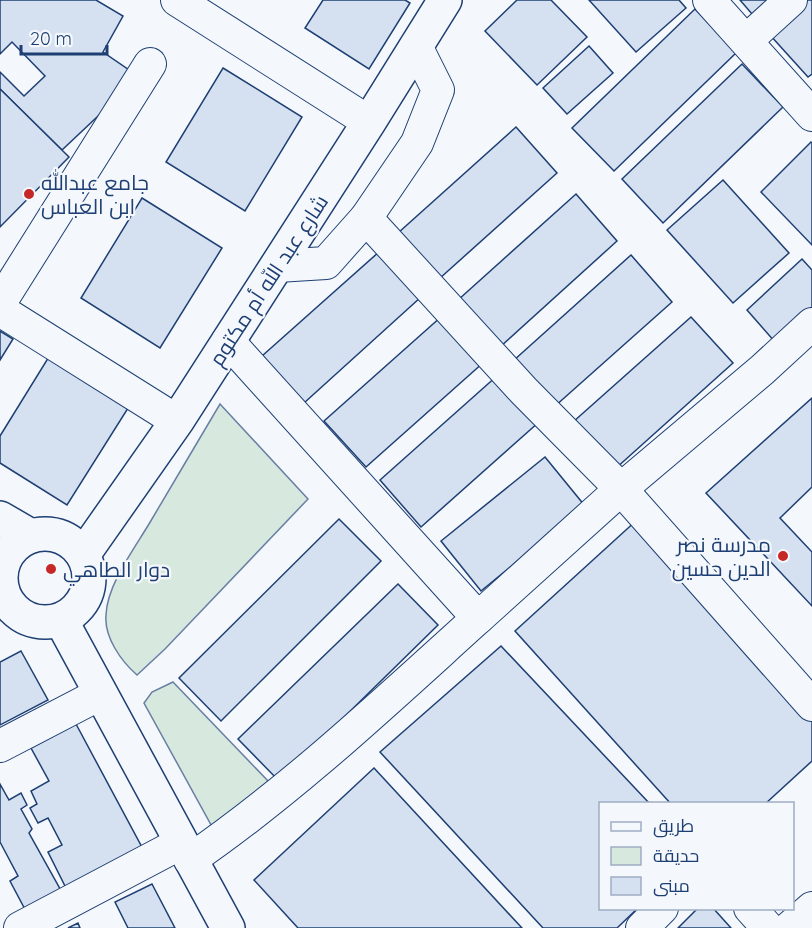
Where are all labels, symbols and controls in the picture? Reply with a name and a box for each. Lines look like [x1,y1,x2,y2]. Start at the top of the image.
scale bar [21,18,106,56]
text: 20 m [30,27,72,50]
place label: جامع عبدالله ابن العباس [41,169,149,220]
marker: جامع عبدالله ابن العباس [22,187,36,201]
street label: شارع عبد اللّه أم مكتوم [203,190,335,372]
place label: مدرسة نصر الدين حسين [672,531,771,582]
marker: مدرسة نصر الدين حسين [776,549,790,563]
place label: دوار الطاهي [63,556,170,586]
marker: دوار الطاهي [44,562,58,576]
legend [599,802,794,910]
text: طريق [653,814,694,838]
text: حديقة [653,844,699,867]
text: مبنى [653,874,690,897]

